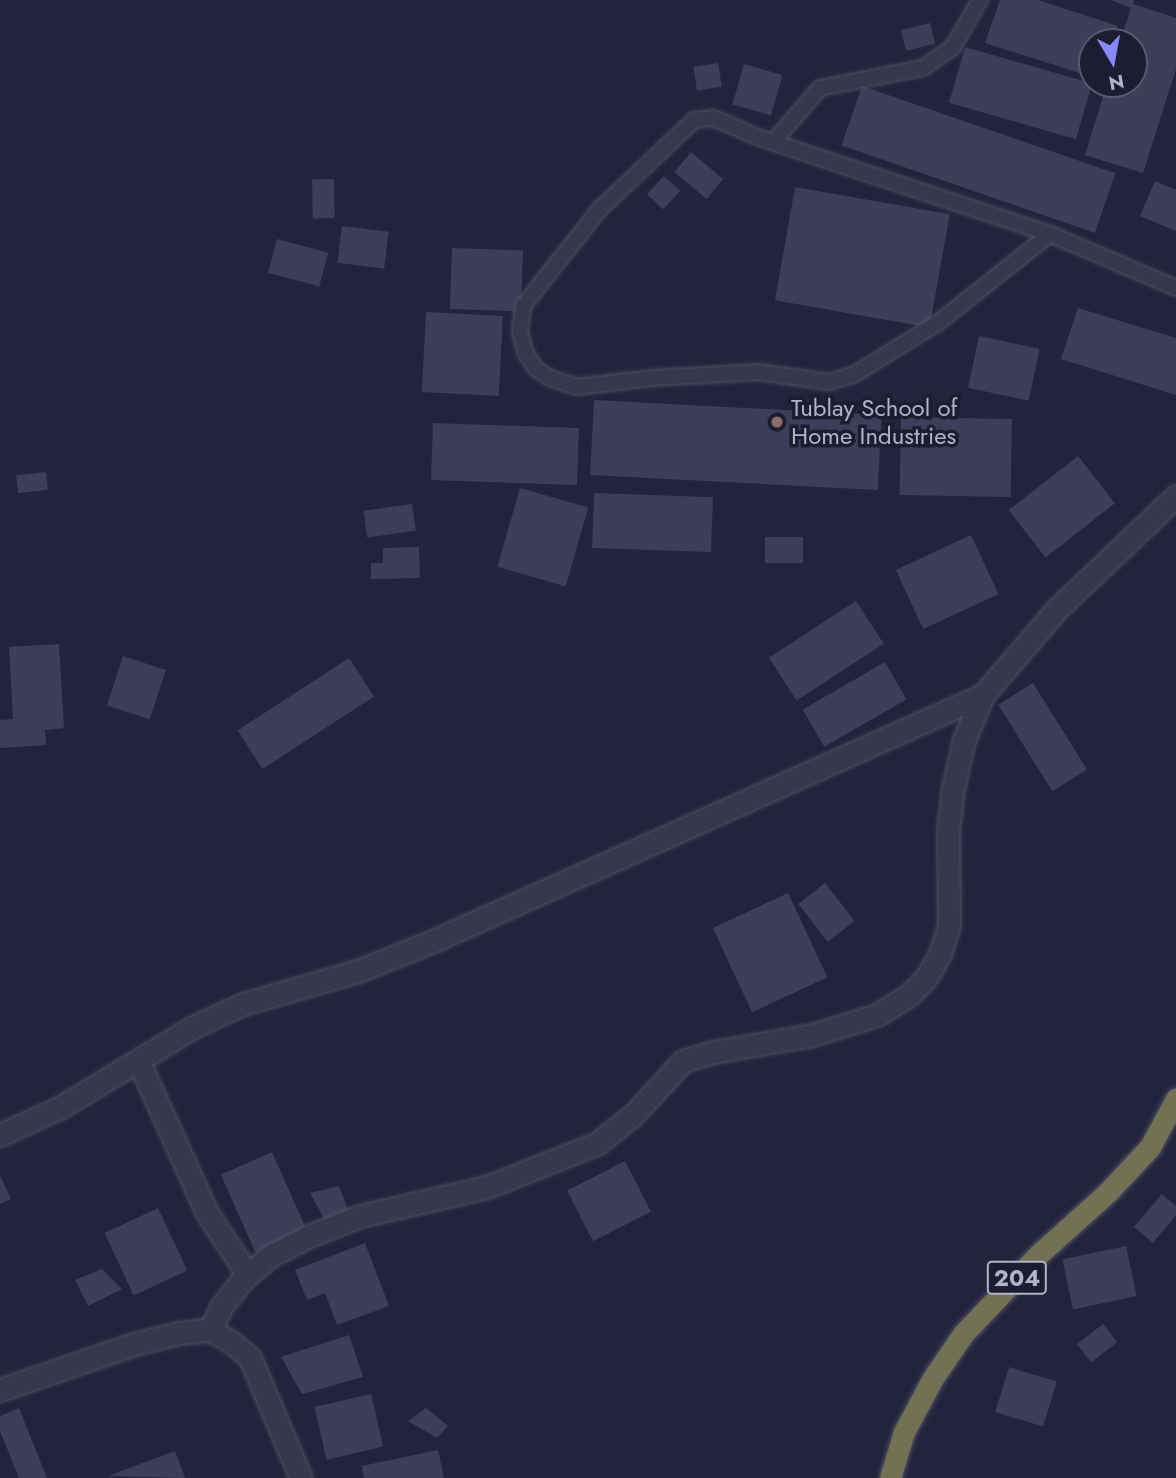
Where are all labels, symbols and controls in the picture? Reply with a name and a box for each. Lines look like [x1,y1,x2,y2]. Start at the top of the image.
north arrow [1078,28,1148,98]
text: N [1107,68,1126,97]
place label: Tublay School of Home Industries [791,394,957,450]
marker: Tublay School of Home Industries [769,414,785,430]
road number: 204 [986,1259,1048,1298]

